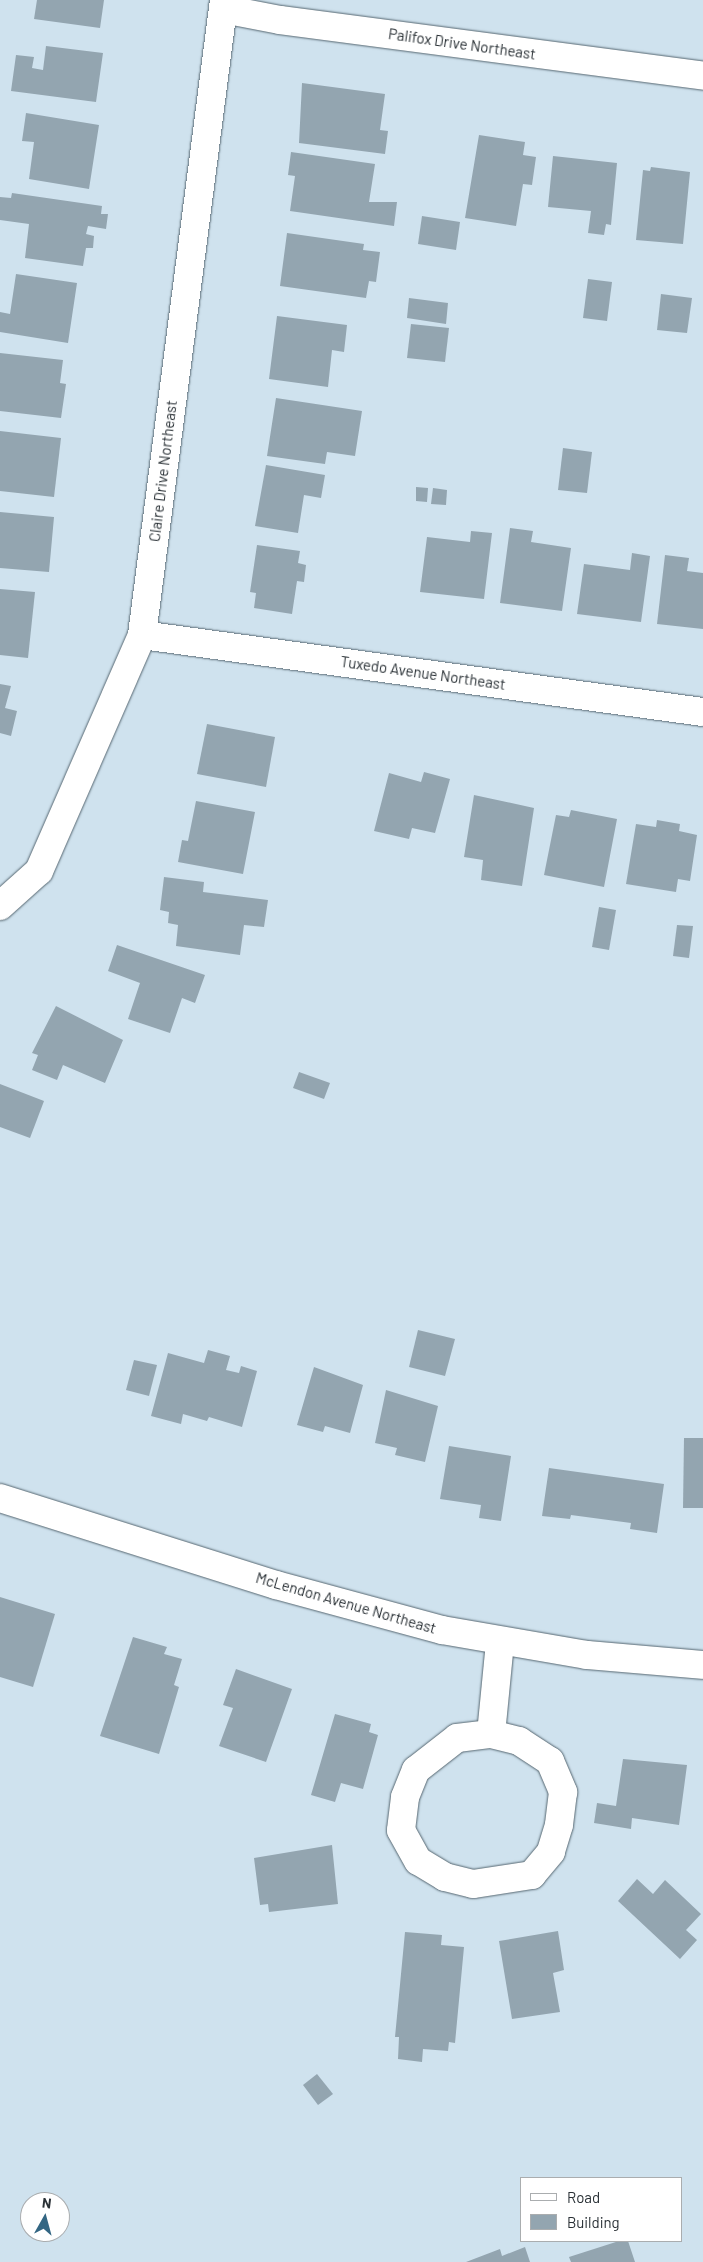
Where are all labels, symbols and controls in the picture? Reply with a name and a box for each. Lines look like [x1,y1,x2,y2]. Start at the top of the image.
street label: Palifox Drive Northeast [387,25,537,63]
street label: Claire Drive Northeast [145,399,181,543]
street label: Tuxedo Avenue Northeast [339,653,507,693]
street label: McLendon Avenue Northeast [254,1569,438,1637]
legend [520,2177,683,2242]
text: Road [567,2188,600,2206]
north arrow [20,2192,70,2242]
text: N [41,2194,52,2212]
text: Building [567,2213,620,2231]

